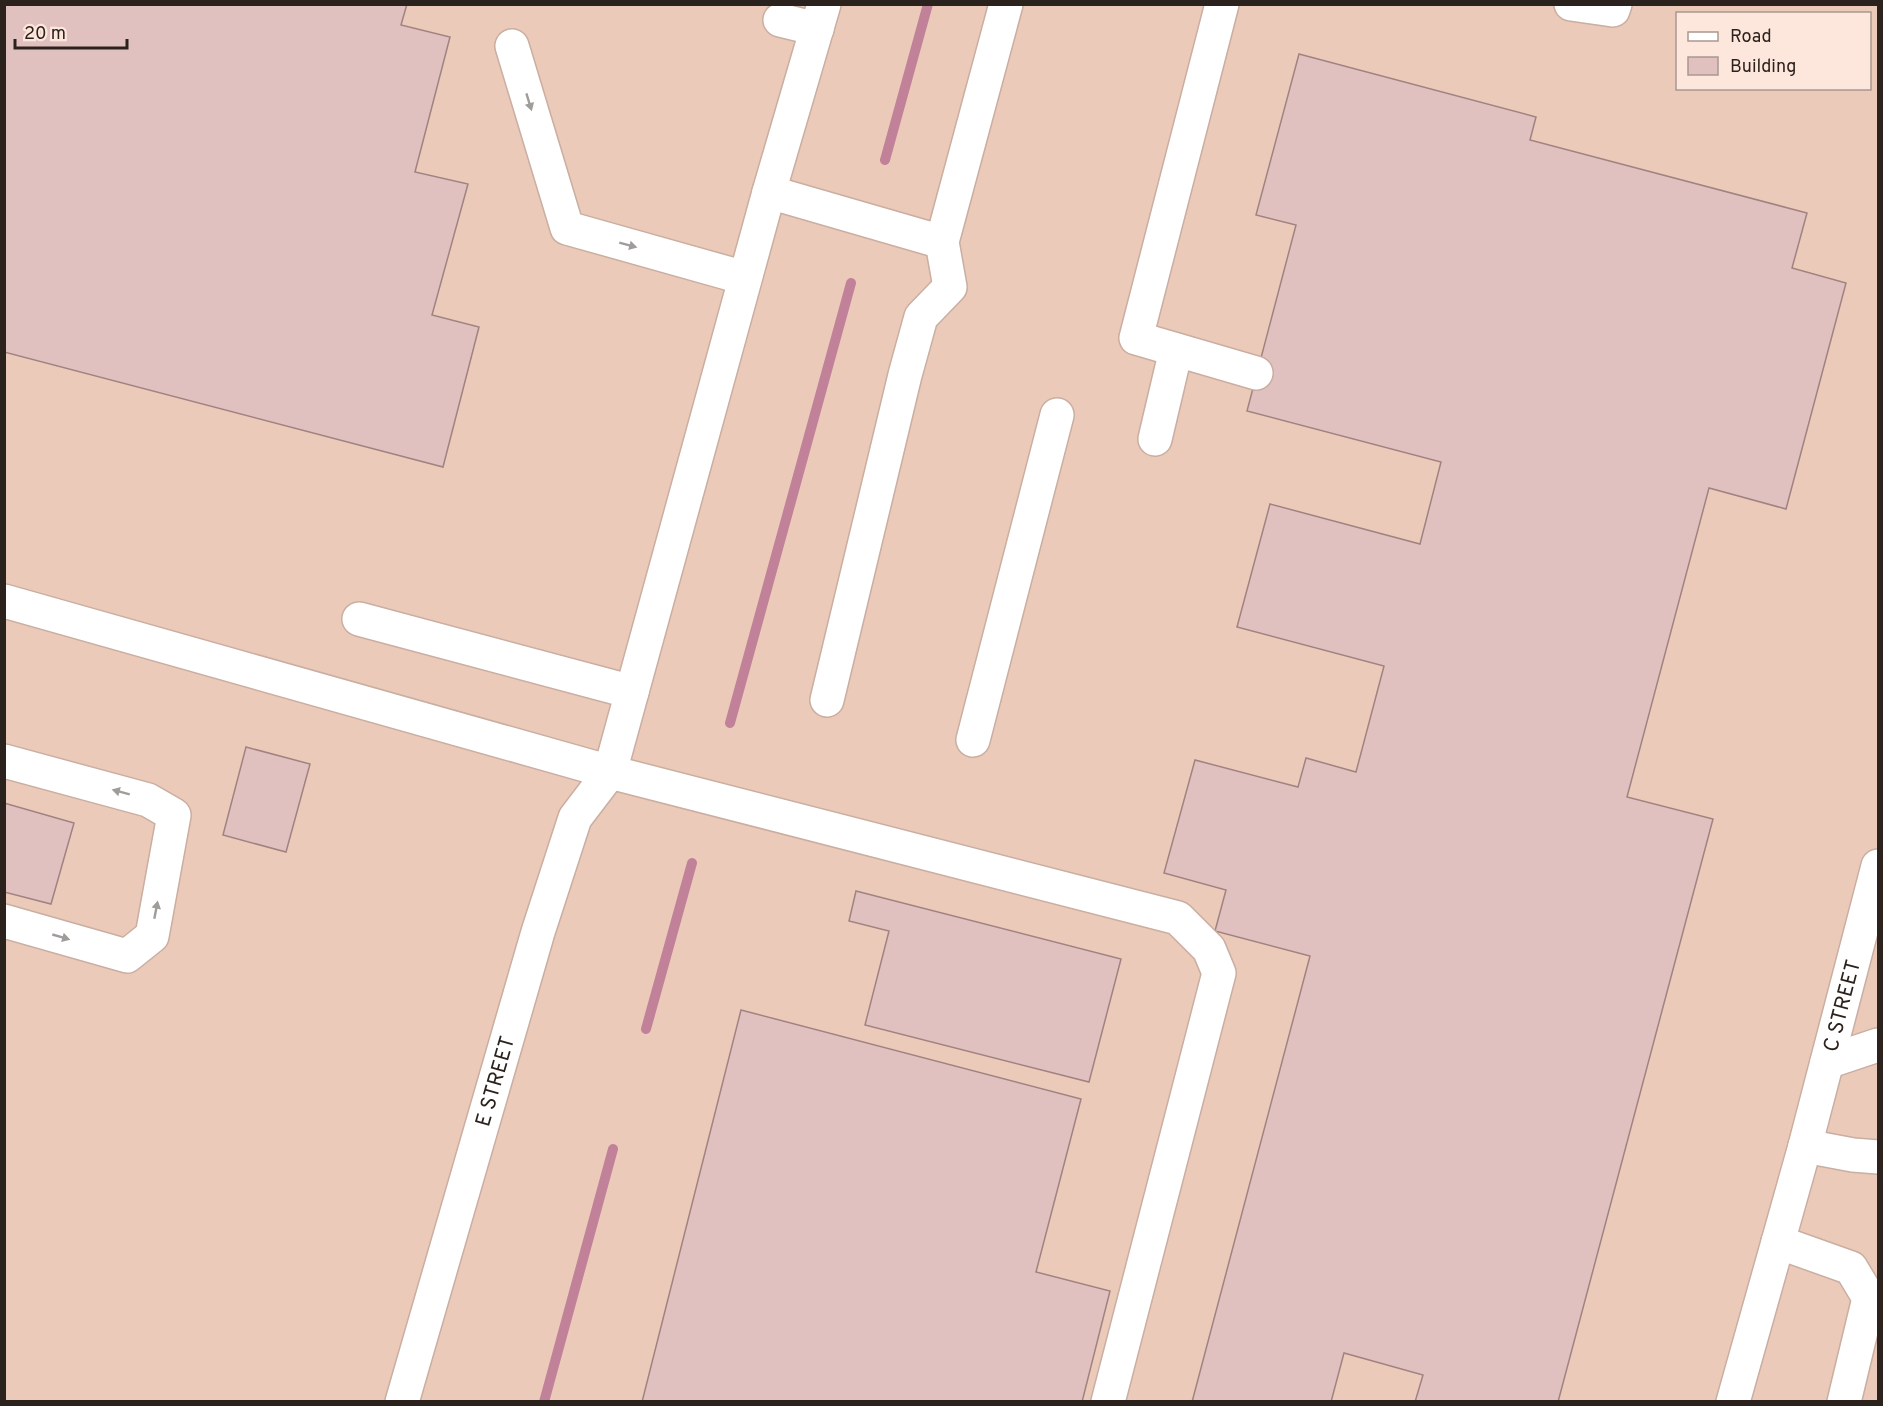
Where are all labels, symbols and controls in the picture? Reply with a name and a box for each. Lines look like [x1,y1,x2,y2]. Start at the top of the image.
scale bar [15,12,128,50]
legend [1676,12,1871,90]
text: 20 m [24,23,66,46]
text: Road [1730,26,1772,49]
text: Building [1730,56,1796,79]
one-way arrow [525,93,534,111]
one-way arrow [619,241,637,250]
one-way arrow [111,787,130,797]
one-way arrow [152,900,161,919]
one-way arrow [52,933,70,943]
street label: C STREET [1818,957,1868,1055]
street label: E STREET [470,1033,522,1130]

